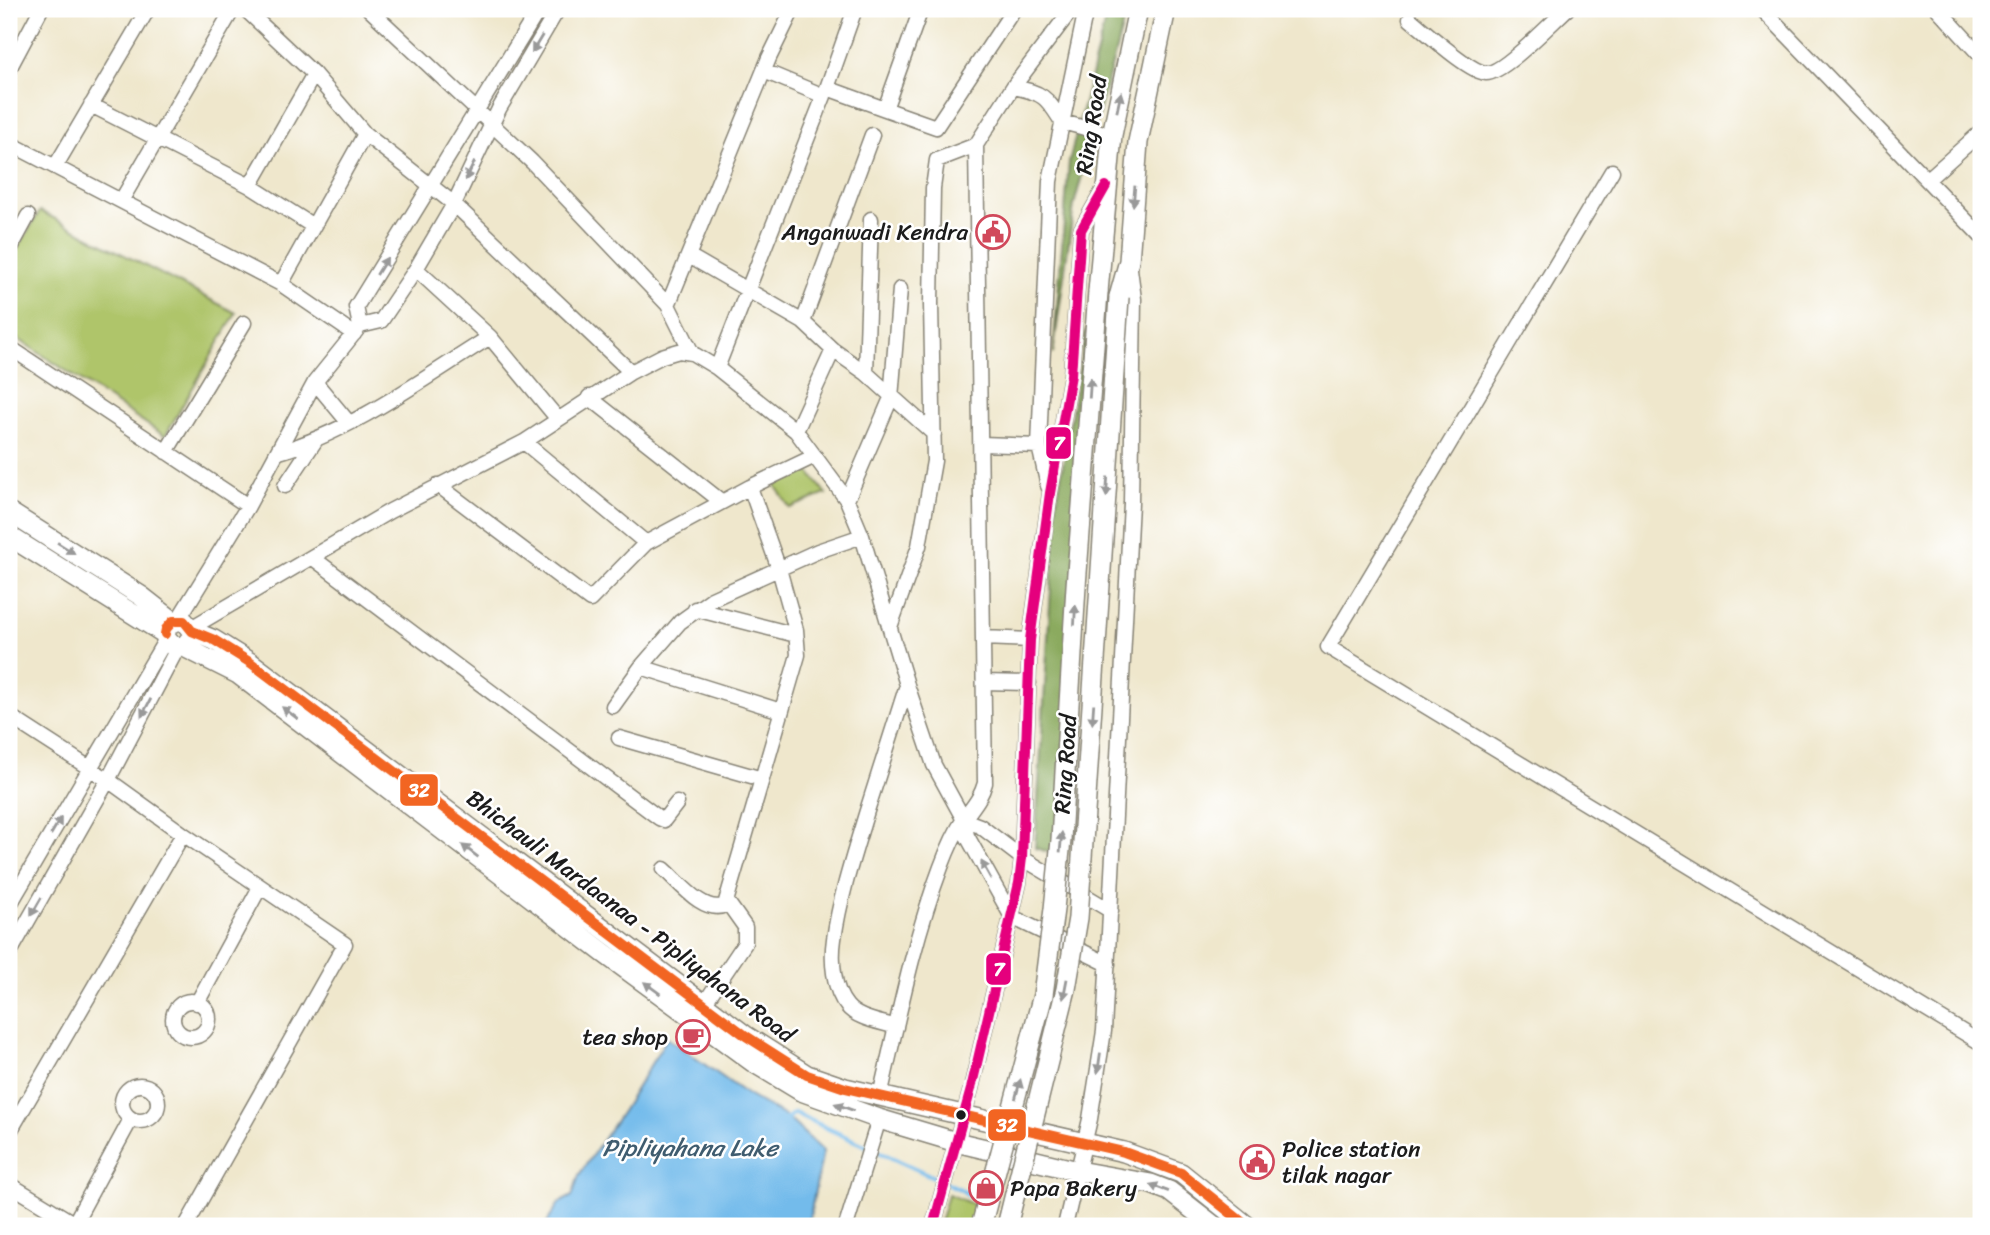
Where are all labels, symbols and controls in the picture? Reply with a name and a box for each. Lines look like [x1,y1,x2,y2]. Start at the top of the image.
one-way arrow [531,35,543,54]
street label: Ring Road [1063,71,1120,177]
one-way arrow [1113,91,1124,113]
one-way arrow [465,161,476,181]
one-way arrow [1128,186,1139,208]
place label: Anganwadi Kendra [781,212,968,253]
public building icon: Anganwadi Kendra [974,213,1012,251]
one-way arrow [375,256,388,275]
one-way arrow [1085,376,1096,398]
line badge: 7 [1045,426,1072,460]
text: 7 [1054,427,1067,460]
one-way arrow [1101,476,1112,498]
one-way arrow [57,542,76,555]
one-way arrow [1069,603,1080,625]
one-way arrow [141,698,152,718]
one-way arrow [1087,703,1098,725]
one-way arrow [281,705,299,720]
street label: Ring Road [1042,711,1090,815]
line badge: 32 [399,773,439,807]
text: 32 [407,774,430,807]
street label: Bhichauli Mardaanaa - Pipliyahana Road [457,779,806,1055]
one-way arrow [50,816,62,835]
one-way arrow [1056,830,1067,852]
one-way arrow [462,843,480,858]
one-way arrow [980,860,992,879]
one-way arrow [30,897,43,916]
line badge: 7 [985,952,1012,986]
text: 7 [994,953,1007,986]
one-way arrow [1060,978,1071,1000]
one-way arrow [643,981,661,995]
place label: tea shop [582,1017,668,1058]
cafe icon: tea shop [674,1018,712,1056]
one-way arrow [1093,1052,1104,1074]
one-way arrow [1013,1078,1024,1100]
one-way arrow [834,1101,855,1112]
unlabelled marker [954,1108,968,1122]
line badge: 32 [987,1108,1027,1142]
text: 32 [995,1109,1018,1142]
water label: Pipliyahana Lake [602,1127,781,1169]
place label: Police station tilak nagar [1282,1129,1421,1196]
public building icon: Police station tilak nagar [1238,1143,1276,1181]
place label: Papa Bakery [1010,1168,1137,1209]
shop icon: Papa Bakery [967,1169,1005,1207]
one-way arrow [1149,1182,1170,1193]

